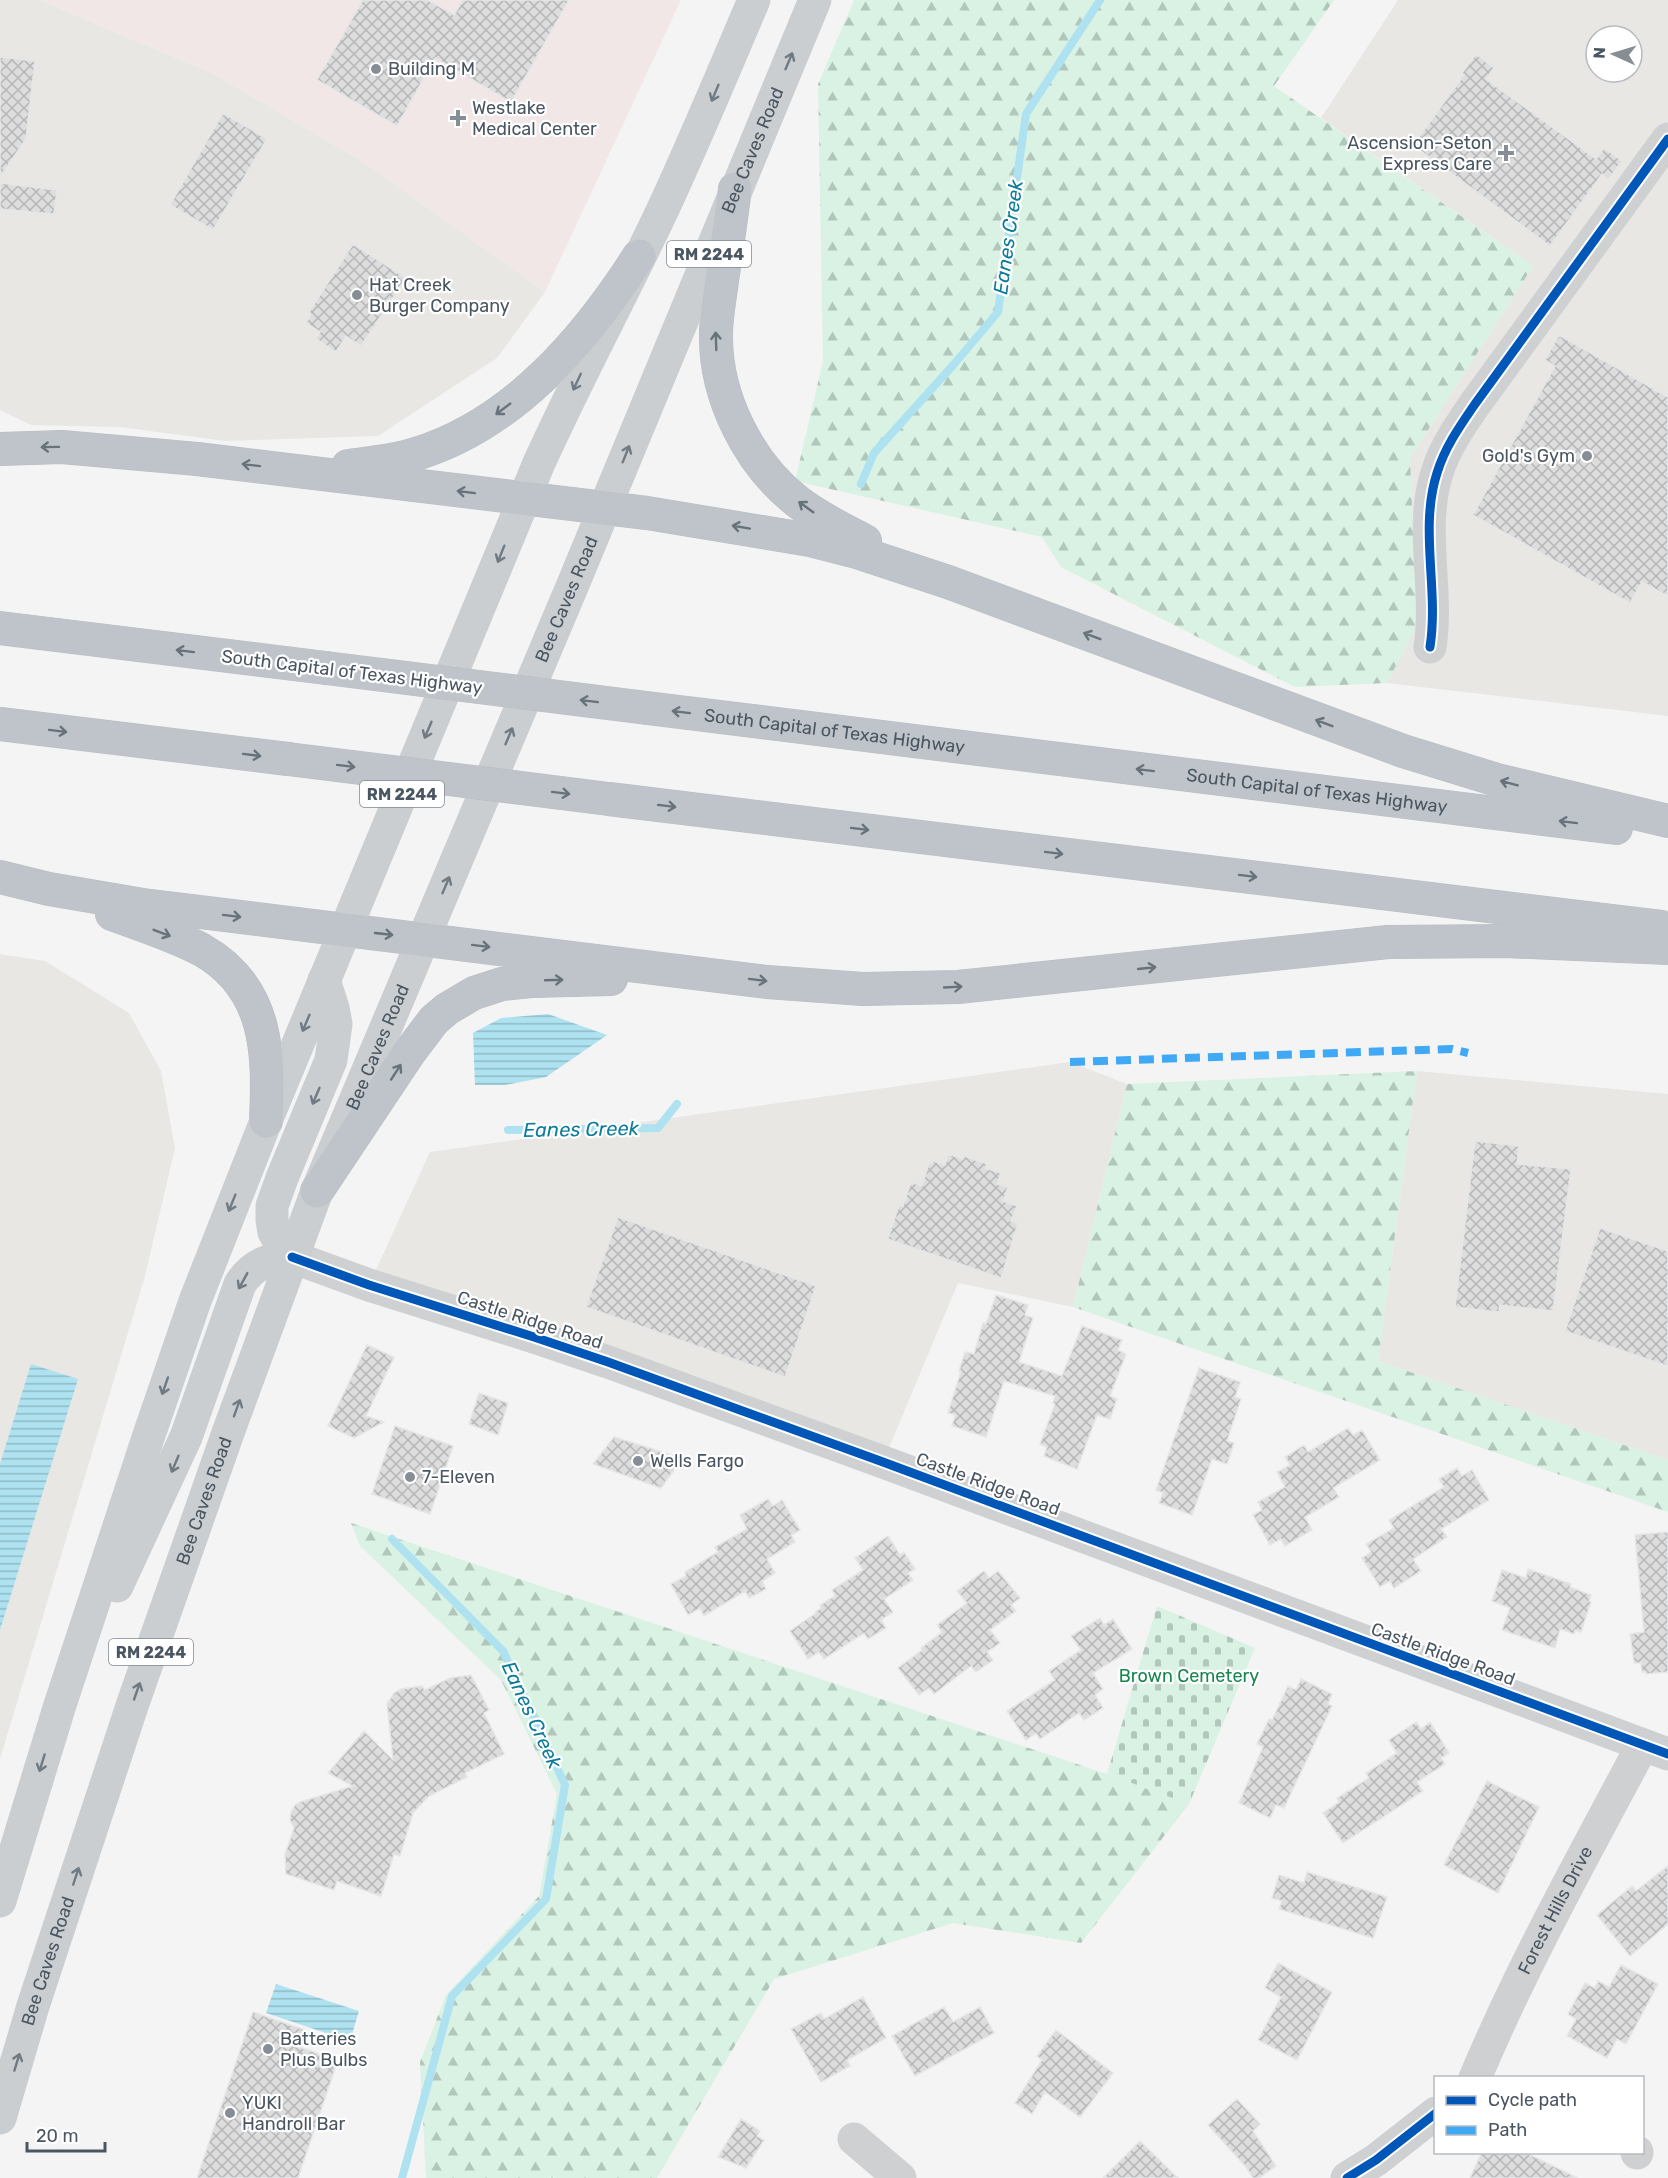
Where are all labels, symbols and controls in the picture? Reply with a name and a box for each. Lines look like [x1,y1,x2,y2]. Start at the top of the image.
north arrow [1584,24,1644,84]
text: N [1590,47,1609,59]
one-way arrow [784,52,796,70]
place label: Building M [388,58,475,80]
marker: Building M [369,62,383,76]
one-way arrow [709,83,720,101]
street label: Bee Caves Road [717,84,789,217]
place label: Westlake Medical Center [472,97,597,140]
marker: Westlake Medical Center [449,109,467,127]
place label: Ascension-Seton Express Care [1347,132,1492,175]
marker: Ascension-Seton Express Care [1497,144,1515,162]
water label: Eanes Creek [988,177,1028,296]
road number: RM 2244 [667,241,751,267]
place label: Hat Creek Burger Company [369,274,510,317]
marker: Hat Creek Burger Company [350,288,364,302]
one-way arrow [711,332,722,352]
one-way arrow [570,373,582,391]
one-way arrow [496,403,512,415]
one-way arrow [40,441,60,453]
one-way arrow [621,445,632,464]
place label: Gold's Gym [1482,445,1575,467]
marker: Gold's Gym [1580,449,1594,463]
one-way arrow [242,460,262,471]
one-way arrow [456,487,476,498]
one-way arrow [798,501,814,513]
one-way arrow [731,521,751,532]
street label: Bee Caves Road [530,533,603,666]
one-way arrow [495,544,506,562]
one-way arrow [1084,630,1102,641]
one-way arrow [175,645,195,656]
street label: South Capital of Texas Highway [220,645,484,699]
one-way arrow [579,695,599,706]
street label: South Capital of Texas Highway [703,704,966,758]
one-way arrow [672,707,691,718]
one-way arrow [1315,716,1333,727]
one-way arrow [422,721,433,739]
one-way arrow [48,725,67,736]
one-way arrow [504,728,515,746]
one-way arrow [241,749,261,760]
one-way arrow [336,761,356,772]
one-way arrow [1136,764,1156,775]
street label: South Capital of Texas Highway [1185,764,1449,818]
one-way arrow [1500,777,1519,789]
road number: RM 2244 [360,781,444,807]
one-way arrow [550,787,570,798]
one-way arrow [656,800,676,811]
one-way arrow [1559,817,1579,828]
one-way arrow [850,824,870,835]
one-way arrow [1044,848,1063,859]
one-way arrow [1237,871,1257,882]
one-way arrow [441,876,452,894]
one-way arrow [221,911,241,922]
one-way arrow [153,928,171,939]
one-way arrow [374,929,393,940]
one-way arrow [471,940,491,951]
one-way arrow [1136,962,1156,973]
one-way arrow [544,975,564,986]
one-way arrow [748,975,767,986]
street label: Bee Caves Road [341,981,414,1113]
one-way arrow [942,981,962,992]
one-way arrow [300,1013,311,1032]
one-way arrow [390,1064,402,1081]
one-way arrow [310,1087,321,1105]
water label: Eanes Creek [523,1116,640,1142]
one-way arrow [226,1194,237,1212]
one-way arrow [237,1272,249,1289]
street label: Castle Ridge Road [454,1286,606,1354]
one-way arrow [159,1376,170,1395]
one-way arrow [233,1399,244,1418]
street label: Bee Caves Road [171,1434,237,1568]
street label: Castle Ridge Road [913,1448,1063,1520]
place label: Wells Fargo [650,1450,744,1472]
one-way arrow [169,1454,180,1472]
marker: Wells Fargo [631,1454,645,1468]
place label: 7-Eleven [422,1466,495,1488]
marker: 7-Eleven [403,1470,417,1484]
street label: Castle Ridge Road [1368,1618,1518,1690]
road number: RM 2244 [109,1639,193,1665]
water label: Eanes Creek [497,1657,568,1773]
park label: Brown Cemetery [1119,1665,1259,1687]
one-way arrow [133,1682,144,1701]
one-way arrow [36,1754,47,1773]
street label: Forest Hills Drive [1513,1842,1597,1978]
one-way arrow [71,1867,82,1886]
street label: Bee Caves Road [17,1894,79,2028]
place label: Batteries Plus Bulbs [280,2028,367,2071]
marker: Batteries Plus Bulbs [261,2042,275,2056]
one-way arrow [12,2053,23,2072]
legend [1434,2076,1644,2154]
text: Cycle path [1488,2089,1577,2111]
place label: YUKI Handroll Bar [242,2092,346,2135]
marker: YUKI Handroll Bar [223,2106,237,2120]
scale bar [27,2115,105,2153]
text: Path [1488,2119,1527,2141]
text: 20 m [36,2125,78,2147]

